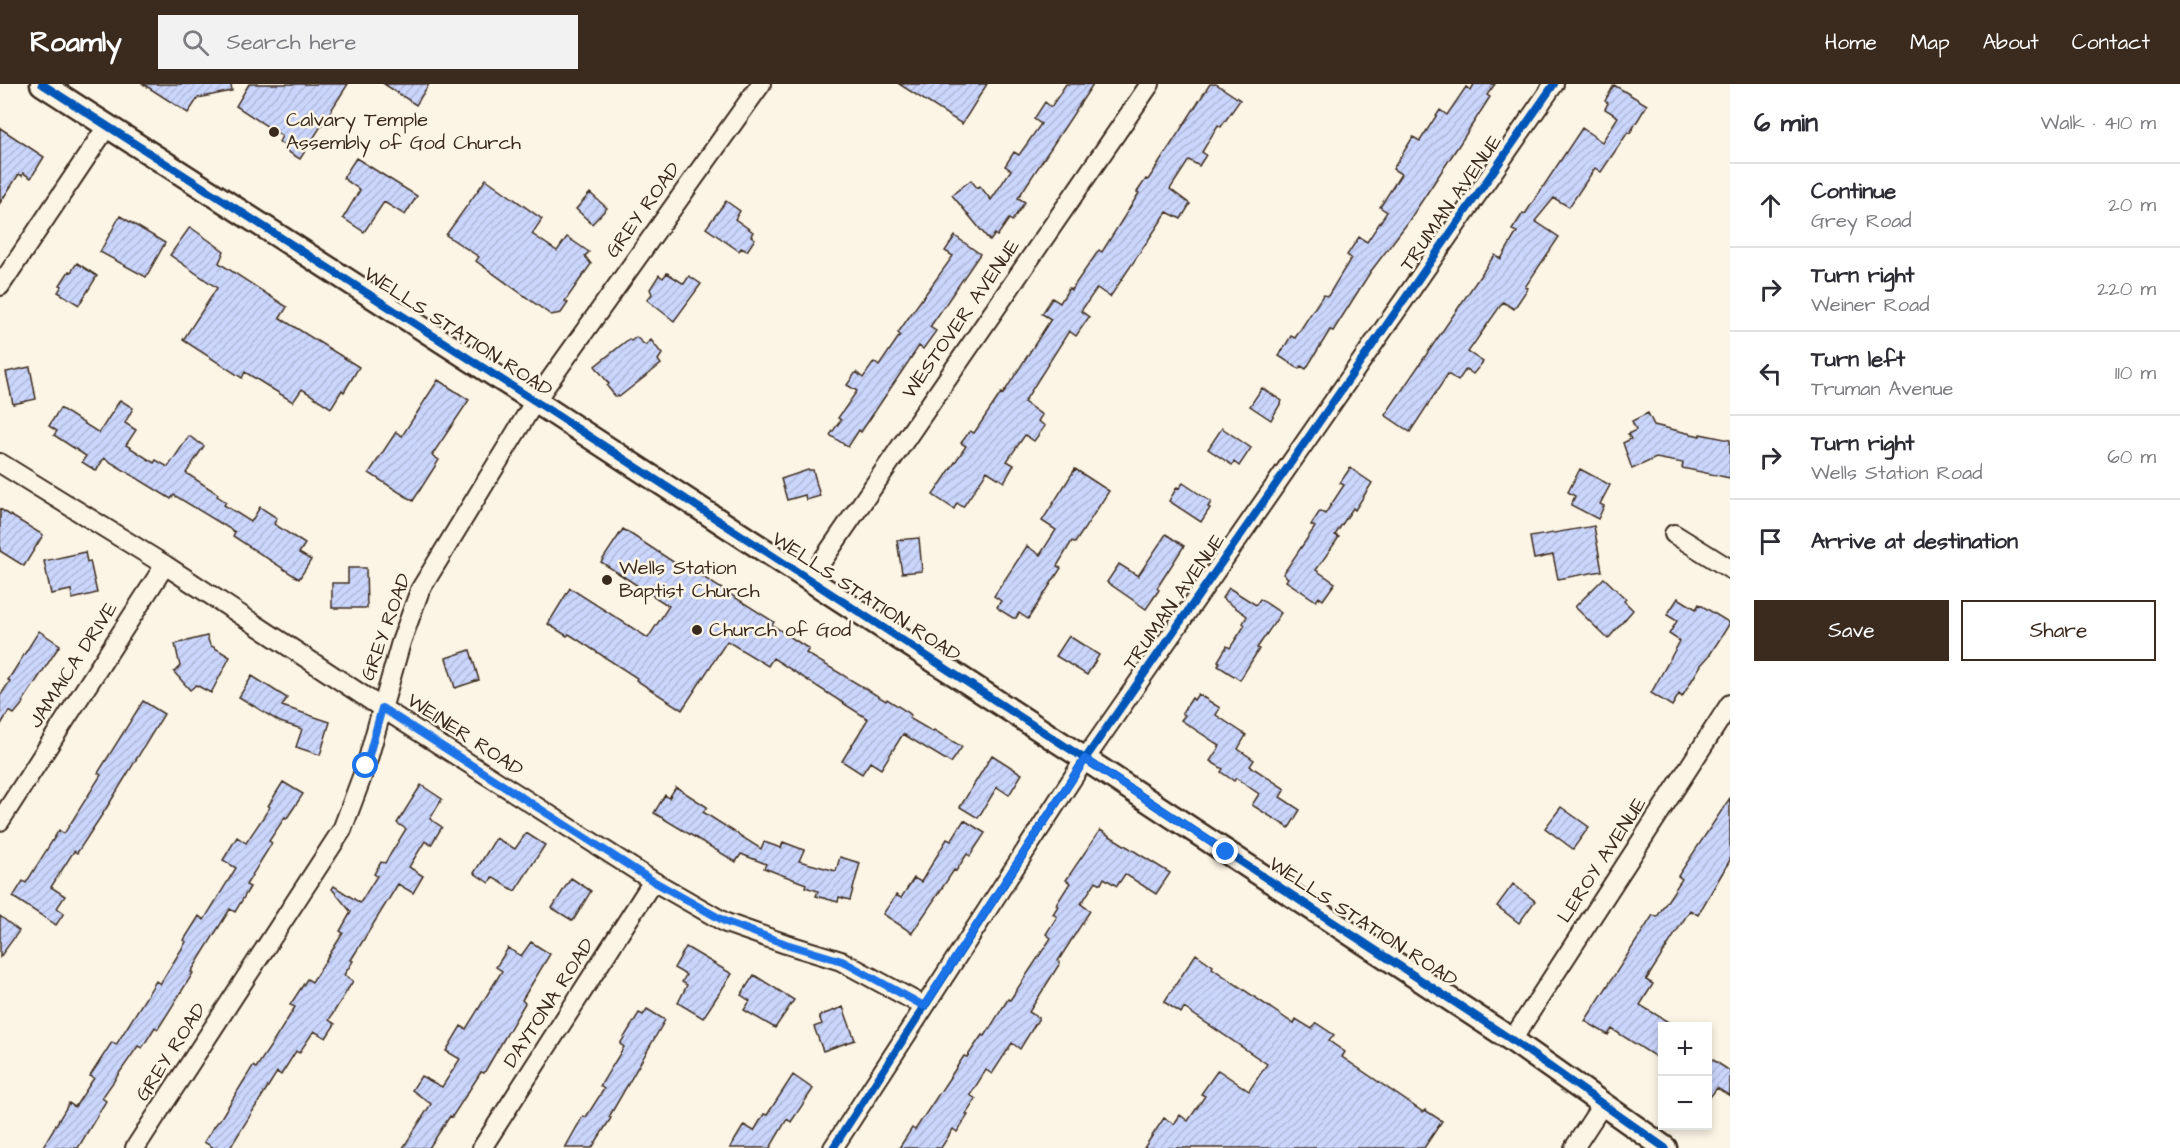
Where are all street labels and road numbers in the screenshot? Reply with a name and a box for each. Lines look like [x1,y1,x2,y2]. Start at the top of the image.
street label: TRUMAN AVENUE [1393,129,1509,277]
street label: GREY ROAD [599,156,687,264]
street label: WESTOVER AVENUE [895,234,1027,404]
street label: WELLS STATION ROAD [358,260,558,404]
street label: WELLS STATION ROAD [766,525,966,669]
street label: TRUMAN AVENUE [1116,528,1232,676]
street label: GREY ROAD [354,570,418,684]
street label: JAMAICA DRIVE [22,596,124,734]
street label: WEINER ROAD [401,687,529,783]
street label: LEROY AVENUE [1551,792,1653,928]
street label: WELLS STATION ROAD [1263,850,1463,994]
street label: DAYTONA ROAD [497,933,601,1073]
street label: GREY ROAD [129,997,213,1107]

